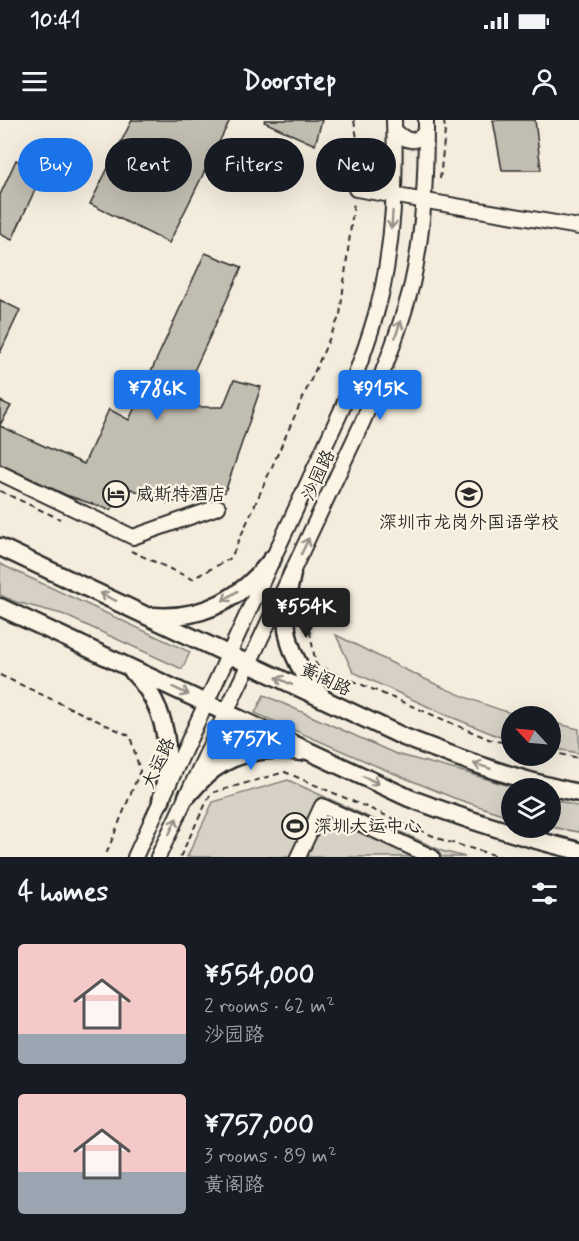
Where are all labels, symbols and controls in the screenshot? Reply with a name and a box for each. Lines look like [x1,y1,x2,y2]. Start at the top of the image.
text: 10:41 [30,7,81,35]
text: Doorstep [242,64,337,99]
icon: menu [18,65,51,98]
icon: person [528,65,561,98]
chip: Buy [18,138,93,192]
chip: Rent [105,138,192,192]
chip: Filters [204,138,304,192]
chip: New [316,138,396,192]
one-way arrow [386,210,397,230]
one-way arrow [394,320,405,339]
pin: ¥786K [115,370,199,421]
pin: ¥915K [338,370,422,421]
text: ¥786K [128,376,186,403]
text: ¥915K [352,376,408,403]
street label: 沙园路 [297,446,341,505]
hotel icon: 威斯特酒店 [101,479,131,509]
school or university icon: 深圳市龙岗外国语学校 [454,479,484,509]
place label: 威斯特酒店 [136,483,226,507]
place label: 深圳市龙岗外国语学校 [379,511,559,535]
one-way arrow [299,538,311,556]
pin: ¥554K [264,588,348,639]
one-way arrow [222,590,239,603]
one-way arrow [99,591,117,603]
text: ¥554K [276,594,336,621]
street label: 黄阁路 [296,658,355,702]
one-way arrow [276,674,294,686]
one-way arrow [172,686,190,698]
north arrow [501,706,561,766]
map controls [501,706,561,838]
pin: ¥757K [209,720,293,771]
text: ¥757K [221,726,281,753]
street label: 大运路 [137,734,181,793]
one-way arrow [473,760,492,771]
one-way arrow [362,775,380,787]
button: layers [501,778,561,838]
sports icon: 深圳大运中心 [280,811,310,841]
place label: 深圳大运中心 [314,815,422,839]
one-way arrow [167,818,179,836]
text: 4 homes [18,876,108,910]
icon: filters [528,877,561,910]
text: ¥554,000 [204,959,314,993]
icon: home [66,968,138,1040]
text: 2 rooms · 62 m² [204,993,335,1020]
text: 沙园路 [204,1022,264,1049]
text: ¥757,000 [204,1109,314,1143]
icon: home [66,1118,138,1190]
text: 3 rooms · 89 m² [204,1143,337,1170]
text: 黄阁路 [204,1172,264,1199]

